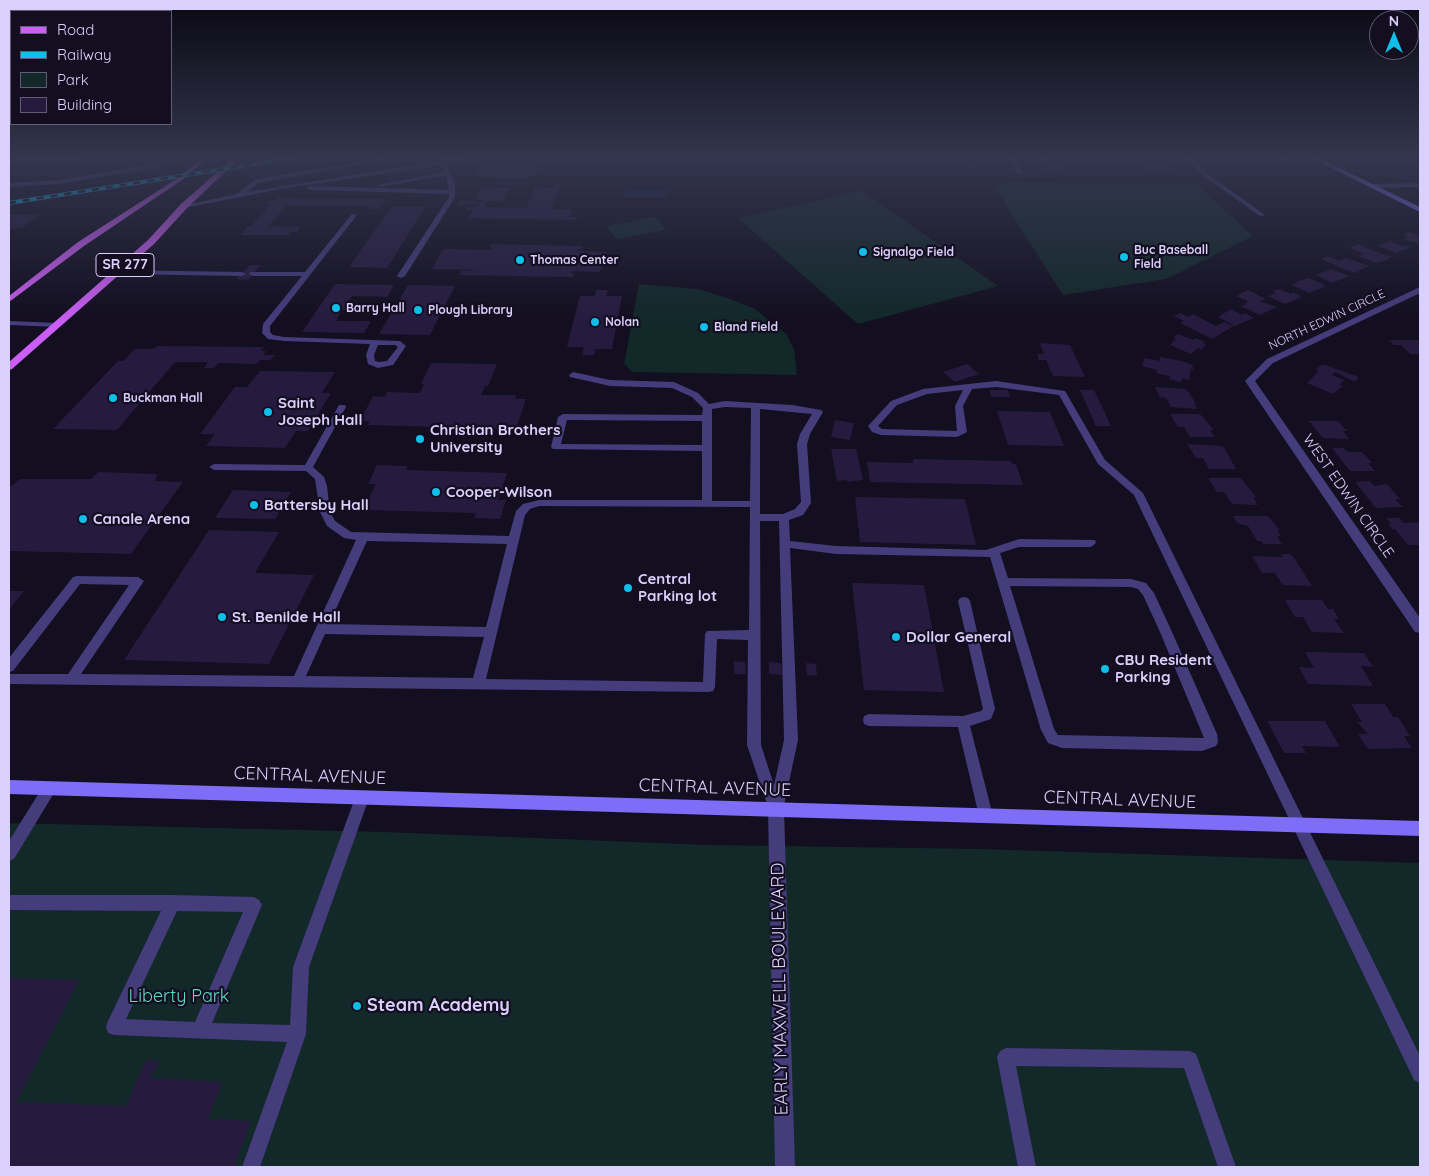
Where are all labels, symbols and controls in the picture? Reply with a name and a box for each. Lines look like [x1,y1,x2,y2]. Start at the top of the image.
legend [10,10,172,125]
north arrow [1369,10,1419,60]
text: N [1389,12,1399,30]
text: Road [57,20,94,39]
text: Railway [57,45,112,64]
text: Park [57,70,89,89]
text: Building [57,95,112,114]
place label: Buc Baseball Field [1134,243,1208,271]
place label: Signalgo Field [873,245,954,259]
marker: Signalgo Field [857,246,869,258]
marker: Buc Baseball Field [1118,251,1130,263]
place label: Thomas Center [530,253,619,267]
road number: SR 277 [96,254,154,276]
marker: Thomas Center [514,254,526,266]
street label: NORTH EDWIN CIRCLE [1267,287,1387,353]
place label: Barry Hall [346,301,405,315]
marker: Barry Hall [330,302,342,314]
place label: Plough Library [428,303,513,317]
marker: Plough Library [412,304,424,316]
place label: Nolan [605,315,639,329]
marker: Nolan [589,316,601,328]
place label: Bland Field [714,320,778,334]
marker: Bland Field [698,321,710,333]
place label: Buckman Hall [123,391,203,405]
marker: Buckman Hall [107,392,119,404]
place label: Saint Joseph Hall [278,394,362,429]
marker: Saint Joseph Hall [262,406,274,418]
place label: Christian Brothers University [430,421,561,456]
street label: WEST EDWIN CIRCLE [1299,431,1397,561]
marker: Christian Brothers University [414,433,426,445]
place label: Cooper-Wilson [446,483,552,501]
marker: Cooper-Wilson [430,486,442,498]
place label: Battersby Hall [264,496,369,514]
marker: Battersby Hall [248,499,260,511]
place label: Canale Arena [93,510,190,528]
marker: Canale Arena [77,513,89,525]
place label: Central Parking lot [638,570,717,605]
marker: Central Parking lot [622,582,634,594]
place label: St. Benilde Hall [232,608,341,626]
marker: St. Benilde Hall [216,611,228,623]
place label: Dollar General [906,628,1011,646]
marker: Dollar General [890,631,902,643]
place label: CBU Resident Parking [1115,651,1212,686]
marker: CBU Resident Parking [1099,663,1111,675]
street label: CENTRAL AVENUE [233,763,387,789]
street label: CENTRAL AVENUE [638,775,792,801]
street label: CENTRAL AVENUE [1043,787,1197,813]
street label: EARLY MAXWELL BOULEVARD [767,862,793,1116]
park label: Liberty Park [129,986,229,1008]
place label: Steam Academy [367,995,510,1017]
marker: Steam Academy [351,1000,363,1012]

